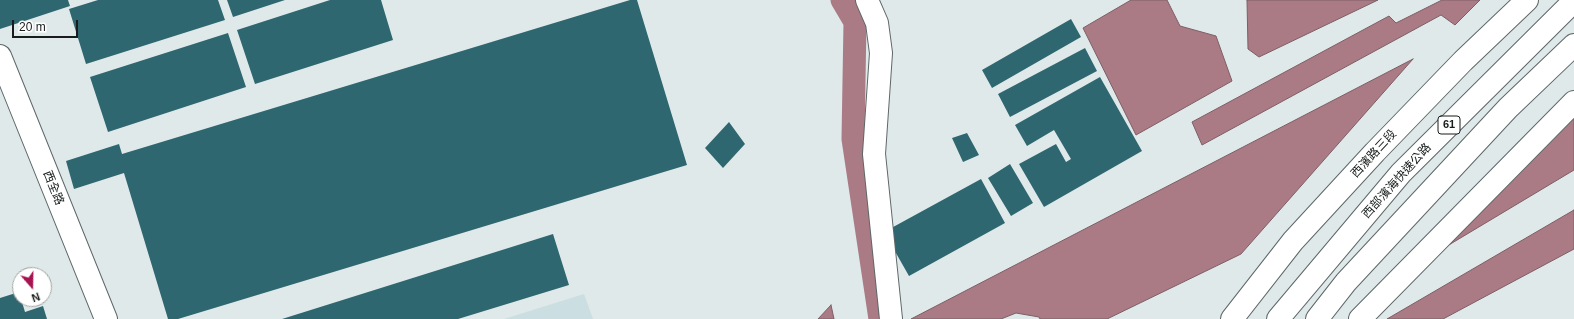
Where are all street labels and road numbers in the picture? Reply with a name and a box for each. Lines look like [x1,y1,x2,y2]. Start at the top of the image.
road number: 61 [1438,116,1460,134]
street label: 西濱路三段 [1348,127,1400,181]
street label: 西部濱海快速公路 [1360,141,1434,221]
street label: 西全路 [40,169,66,207]

